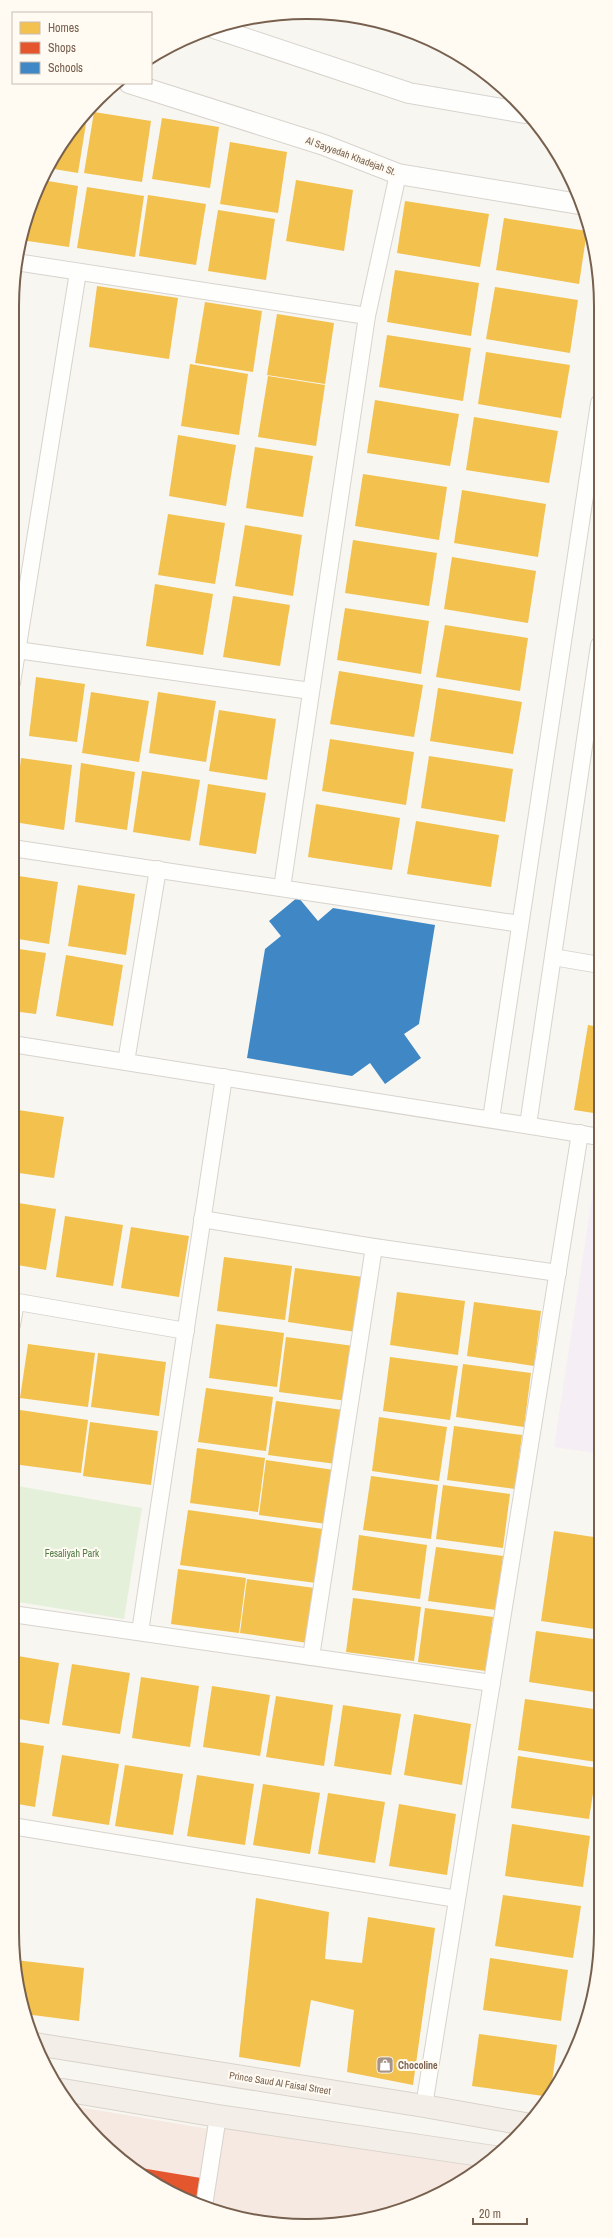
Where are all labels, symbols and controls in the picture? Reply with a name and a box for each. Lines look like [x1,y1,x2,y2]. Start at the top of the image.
legend [12,12,152,84]
text: Homes [48,20,79,36]
text: Shops [48,40,76,56]
text: Schools [48,60,83,76]
street label: Al Sayyedah Khadejah St. [303,133,398,178]
park label: Fesaliyah Park [45,1547,100,1560]
shop icon: Chocoline [375,2055,395,2075]
place label: Chocoline [398,2059,438,2072]
street label: Prince Saud Al Faisal Street [228,2069,332,2098]
scale bar [473,2200,527,2226]
text: 20 m [479,2206,501,2222]

